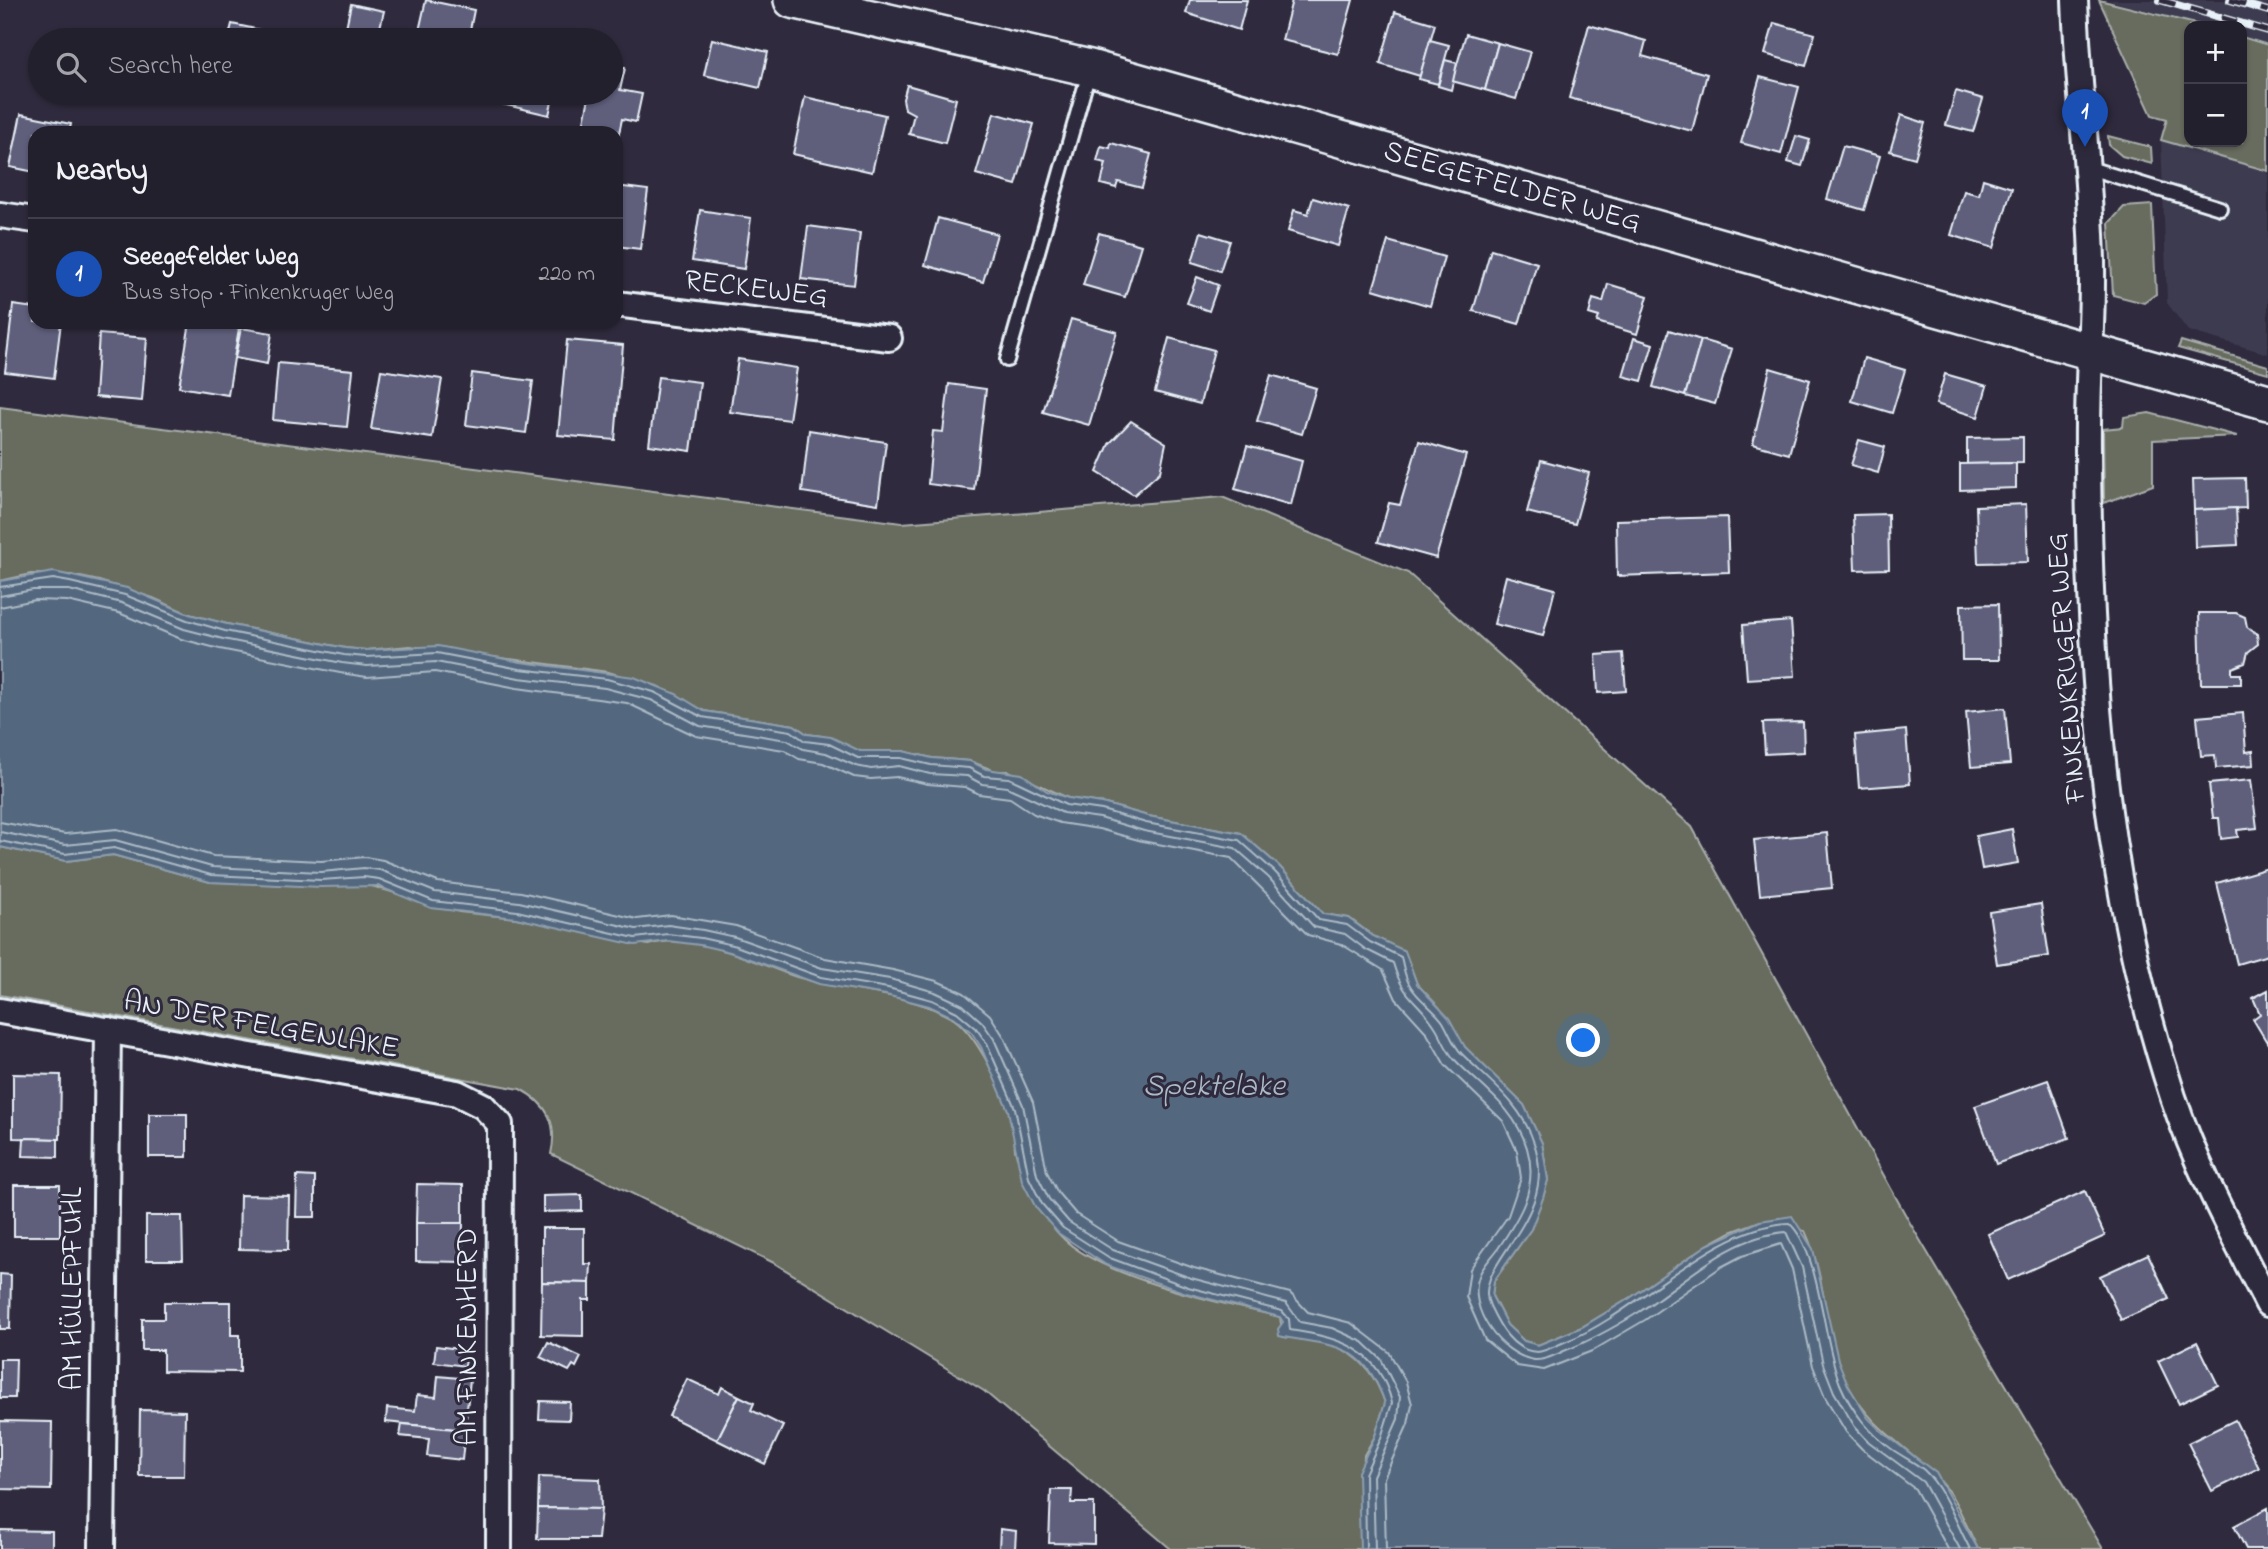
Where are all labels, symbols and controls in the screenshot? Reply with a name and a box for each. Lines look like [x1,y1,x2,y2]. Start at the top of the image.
map controls [2184,21,2247,147]
button: + [2184,21,2247,84]
search box [28,28,623,105]
icon: search [52,48,90,86]
text: Search here [108,48,233,86]
button: − [2184,84,2247,147]
pin: 1 [2062,89,2108,147]
street label: SEEGEFELDER WEG [1378,130,1646,246]
text: Nearby [56,150,148,194]
text: Seegefelder Weg [123,239,299,277]
text: 1 [75,258,83,291]
text: 220 m [539,258,595,291]
street label: RECKEWEG [682,259,830,321]
text: Bus stop · Finkenkruger Weg [123,277,394,310]
street label: FINKENKRUGER WEG [2037,531,2099,806]
street label: AN DER FELGENLAKE [120,980,402,1072]
your location [1566,1023,1600,1057]
water label: Spektelake [1143,1064,1287,1111]
street label: AM HÜLLEPFUHL [52,1186,96,1391]
street label: AM FINKENHERD [447,1228,491,1446]

